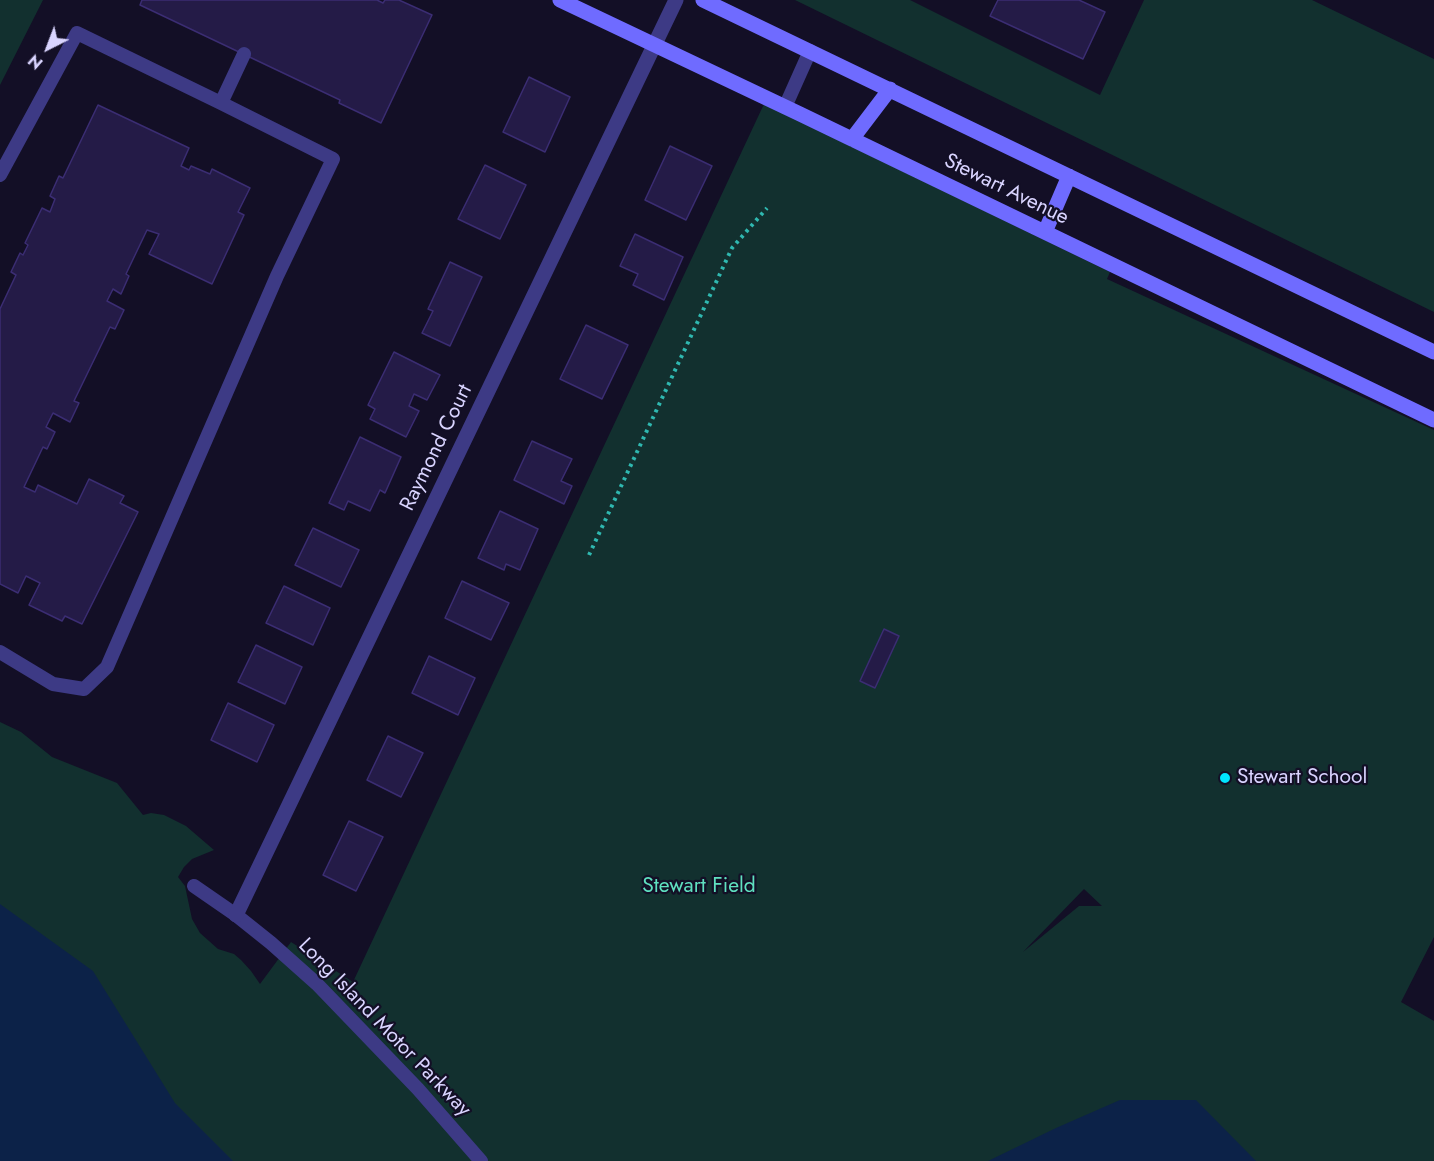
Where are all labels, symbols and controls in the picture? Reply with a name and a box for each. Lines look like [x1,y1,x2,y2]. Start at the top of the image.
north arrow [18,18,78,78]
text: N [23,49,48,75]
street label: Stewart Avenue [940,149,1072,231]
street label: Raymond Court [396,381,478,515]
place label: Stewart School [1237,765,1367,791]
marker: Stewart School [1218,771,1232,785]
park label: Stewart Field [642,874,756,900]
street label: Long Island Motor Parkway [292,934,476,1122]

